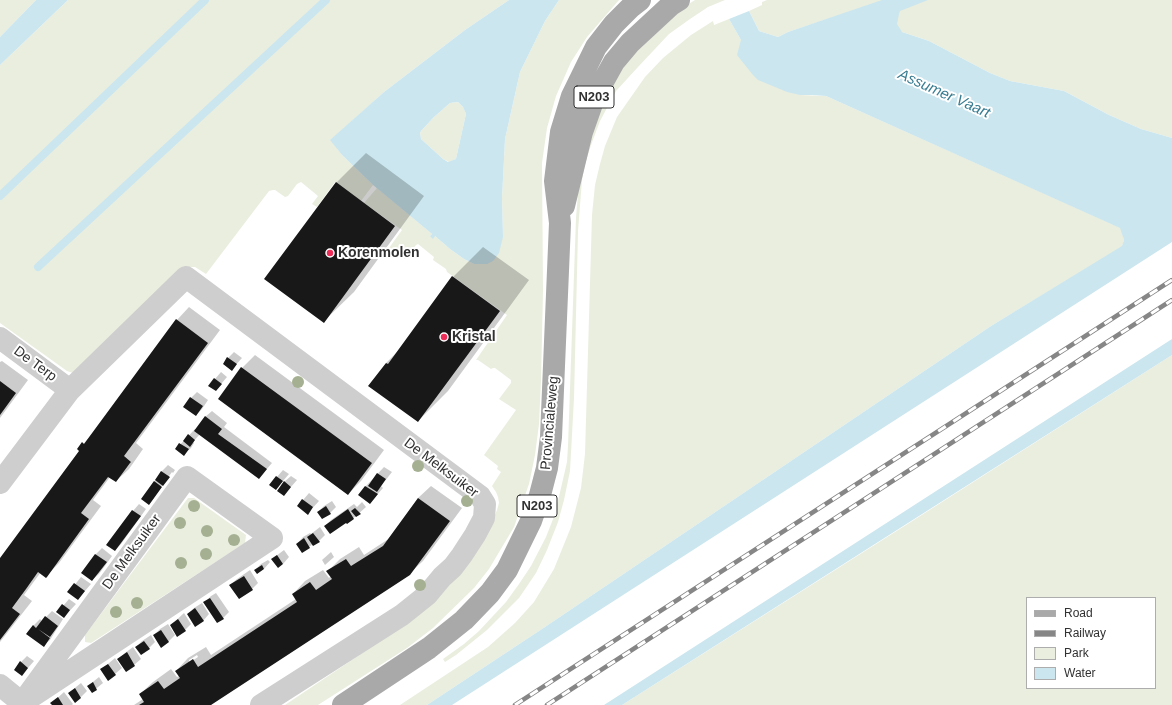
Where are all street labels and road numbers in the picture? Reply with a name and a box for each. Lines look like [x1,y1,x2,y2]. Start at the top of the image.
road number: N203 [574,86,614,108]
street label: De Terp [10,343,60,385]
street label: Provincialeweg [538,375,562,471]
street label: De Melksuiker [401,435,481,501]
road number: N203 [517,495,557,517]
street label: De Melksuiker [99,511,165,593]

